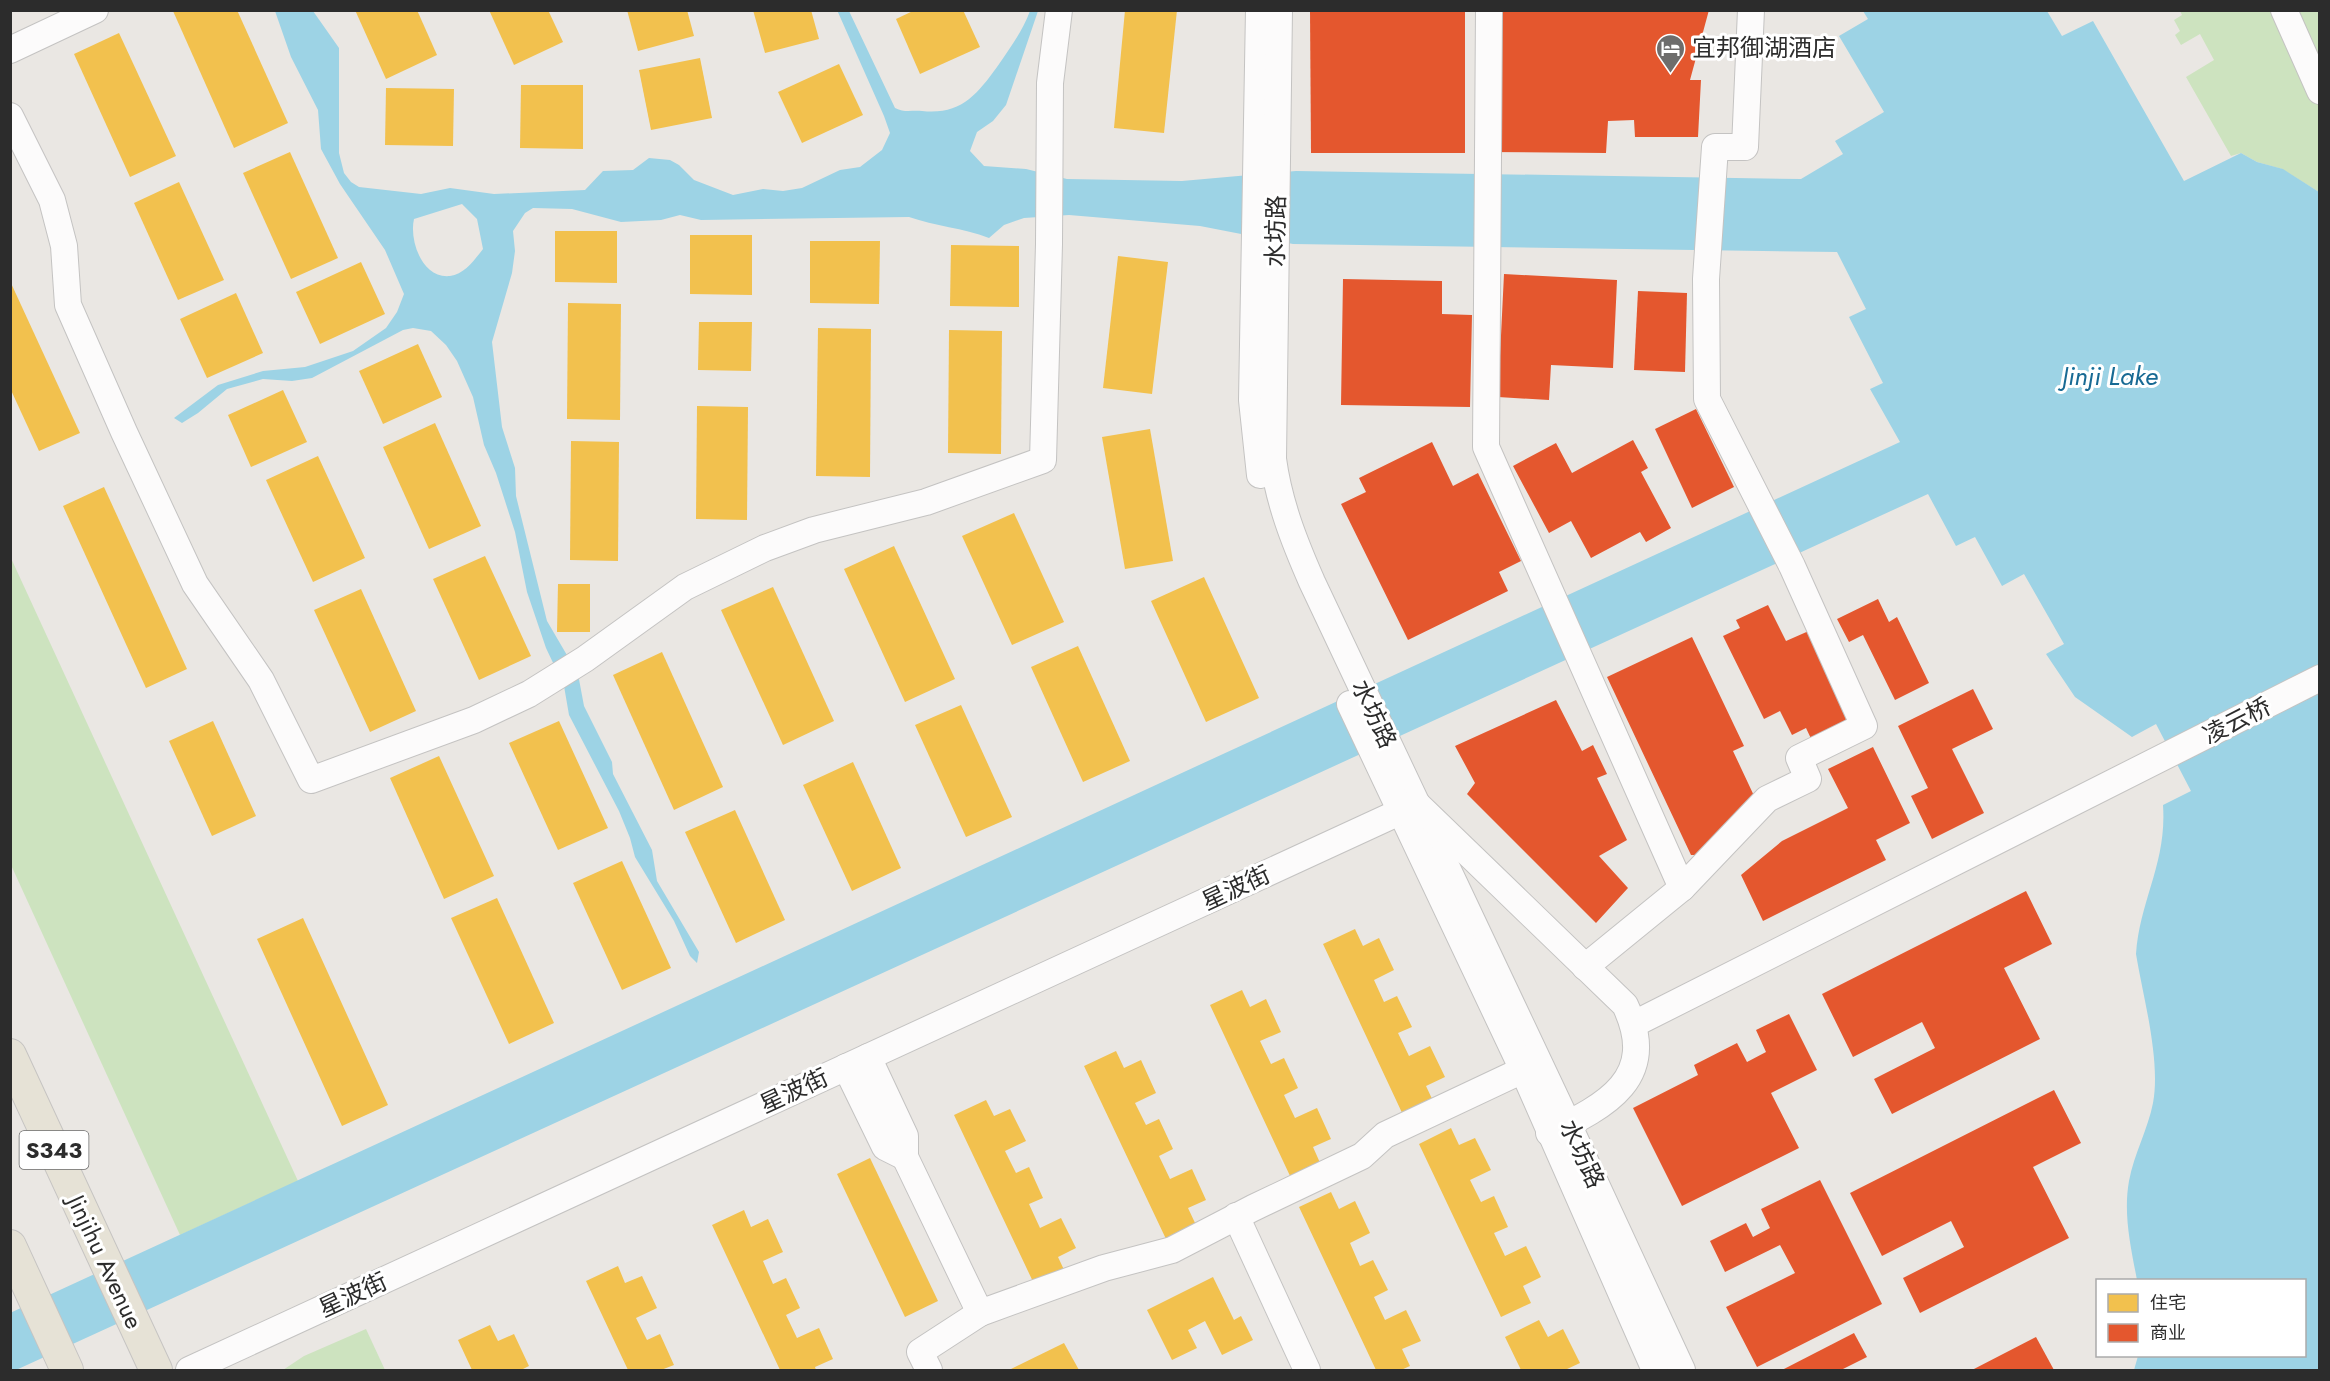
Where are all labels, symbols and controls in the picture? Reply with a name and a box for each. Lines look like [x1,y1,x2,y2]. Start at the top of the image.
place label: 宜邦御湖酒店 [1692,30,1836,65]
hotel icon: 宜邦御湖酒店 [1655,32,1687,74]
street label: 水坊路 [1257,195,1294,267]
water label: Jinji Lake [2057,357,2158,395]
street label: 水坊路 [1343,674,1406,754]
street label: 凌云桥 [2197,689,2277,752]
street label: 星波街 [1196,856,1276,919]
street label: 星波街 [754,1059,834,1122]
street label: 水坊路 [1551,1114,1614,1194]
road number: S343 [20,1131,88,1169]
street label: Jinjihu Avenue [58,1186,152,1334]
street label: 星波街 [313,1263,393,1326]
legend [2096,1279,2306,1357]
text: 住宅 [2150,1290,2186,1316]
text: 商业 [2150,1320,2186,1346]

